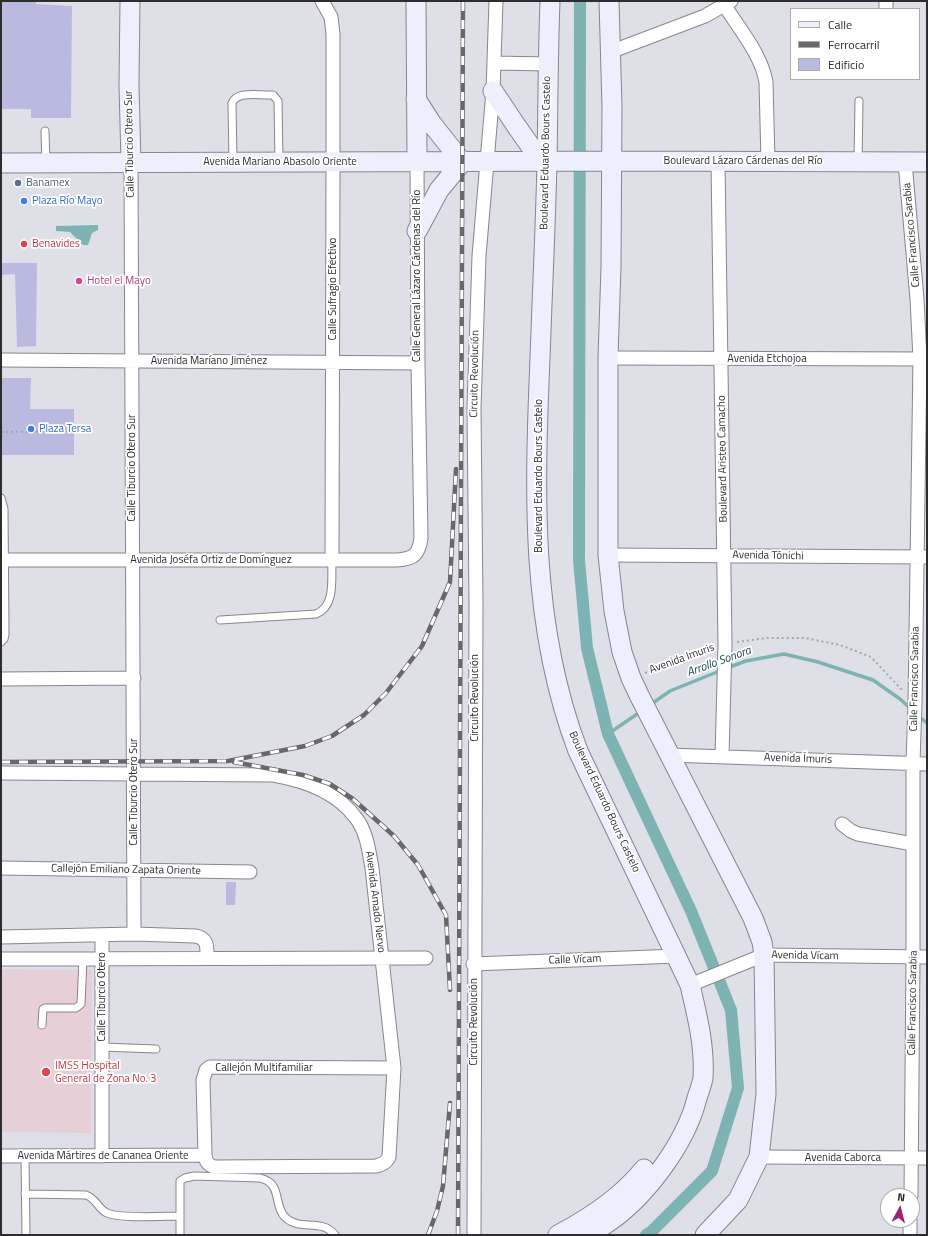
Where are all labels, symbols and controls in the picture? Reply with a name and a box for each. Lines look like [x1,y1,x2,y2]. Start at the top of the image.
legend [790,8,920,80]
text: Calle [828,15,852,34]
text: Ferrocarril [828,35,880,54]
text: Edificio [828,55,864,74]
street label: Boulevard Eduardo Bours Castelo [538,76,554,230]
street label: Calle Tiburcio Otero Sur [122,90,138,198]
street label: Boulevard Lázaro Cárdenas del Río [663,154,823,168]
street label: Avenida Mariano Abasolo Oriente [203,155,357,169]
place label: Banamex [26,176,69,190]
marker: Banamex [13,178,23,188]
street label: Calle Francisco Sarabia [901,182,923,288]
street label: Calle General Lázaro Cárdenas del Río [410,190,424,362]
place label: Plaza Río Mayo [32,194,103,208]
marker: Plaza Río Mayo [19,196,29,206]
place label: Benavides [32,237,80,251]
street label: Calle Sufragio Efectivo [326,238,340,340]
marker: Benavides [19,239,29,249]
place label: Hotel el Mayo [87,274,151,288]
marker: Hotel el Mayo [74,276,84,286]
street label: Circuito Revolución [468,330,482,418]
street label: Avenida Etchojoa [727,352,807,366]
street label: Avenida Maríano Jiménez [151,354,267,368]
street label: Boulevard Aristeo Camacho [715,395,731,523]
street label: Boulevard Eduardo Bours Castelo [532,399,546,553]
street label: Calle Tiburcio Otero Sur [125,414,139,522]
place label: Plaza Tersa [39,422,91,436]
marker: Plaza Tersa [26,424,36,434]
street label: Avenida Tónichi [732,549,804,563]
street label: Avenida Joséfa Ortiz de Domínguez [130,553,292,567]
street label: Calle Francisco Sarabia [907,626,923,732]
street label: Avenida Imuris [648,641,716,677]
water label: Arrollo Sonora [685,644,753,680]
street label: Circuito Revolución [468,654,482,742]
street label: Boulevard Eduardo Bours Castelo [565,729,643,875]
street label: Calle Tiburcio Otero Sur [127,738,141,846]
street label: Avenida Ímuris [764,751,832,767]
street label: Avenida Amado Nervo [362,850,388,954]
street label: Callejón Emiliano Zapata Oriente [51,862,201,878]
street label: Avenida Vícam [771,949,839,963]
street label: Calle Francisco Sarabia [905,950,921,1056]
street label: Calle Tiburcio Otero [95,952,109,1042]
street label: Calle Vícam [548,952,602,968]
street label: Circuito Revolución [467,978,481,1066]
place label: IMSS Hospital General de Zona No. 3 [55,1059,156,1085]
street label: Callejón Multifamiliar [215,1061,313,1075]
marker: IMSS Hospital General de Zona No. 3 [40,1066,52,1078]
street label: Avenida Mártires de Cananea Oriente [17,1149,189,1163]
street label: Avenida Caborca [805,1151,881,1165]
north arrow [880,1188,920,1228]
text: N [897,1189,906,1205]

